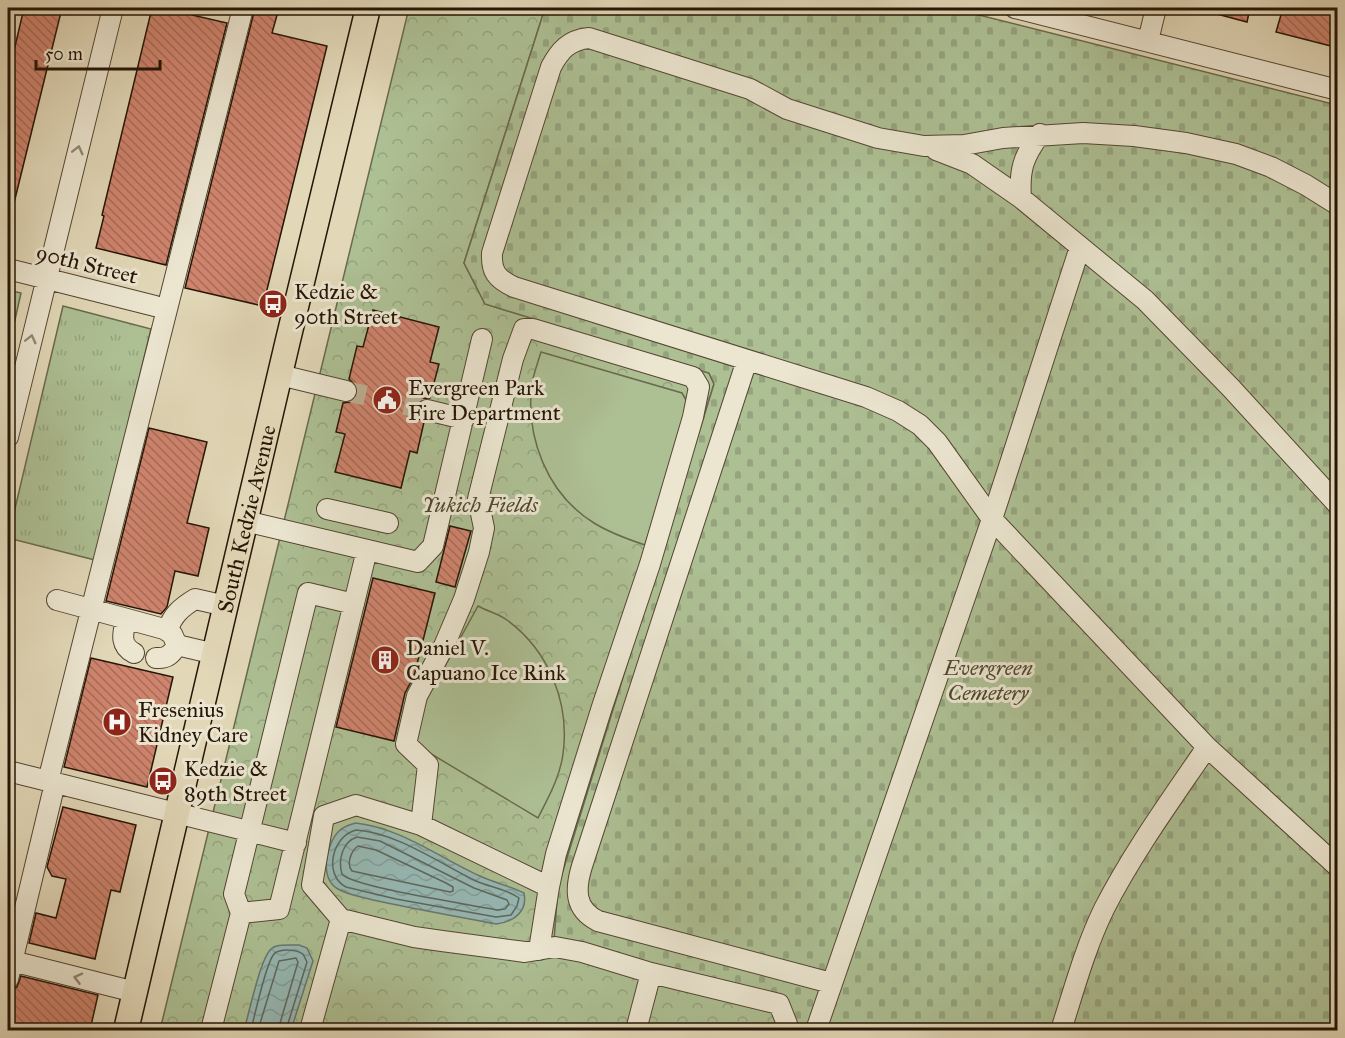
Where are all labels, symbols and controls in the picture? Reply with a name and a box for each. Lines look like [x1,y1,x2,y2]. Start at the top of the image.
scale bar [36,33,160,71]
text: 50 m [45,43,83,65]
one-way arrow [70,145,83,155]
street label: 90th Street [33,238,141,290]
place label: Kedzie & 90th Street [294,278,398,330]
bus stop icon: Kedzie & 90th Street [257,288,289,320]
one-way arrow [24,335,37,345]
place label: Evergreen Park Fire Department [408,374,561,426]
public building icon: Evergreen Park Fire Department [371,384,403,416]
street label: South Kedzie Avenue [211,422,281,616]
park label: Yukich Fields [422,491,538,518]
place label: Daniel V. Capuano Ice Rink [406,634,567,686]
building icon: Daniel V. Capuano Ice Rink [369,644,401,676]
park label: Evergreen Cemetery [942,654,1033,706]
place label: Fresenius Kidney Care [138,696,248,748]
hospital icon: Fresenius Kidney Care [101,706,133,738]
place label: Kedzie & 89th Street [184,755,287,807]
bus stop icon: Kedzie & 89th Street [147,765,179,797]
one-way arrow [73,972,83,985]

